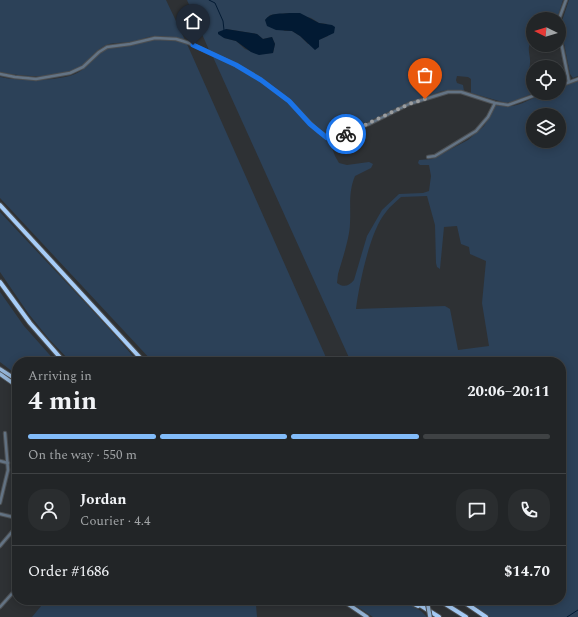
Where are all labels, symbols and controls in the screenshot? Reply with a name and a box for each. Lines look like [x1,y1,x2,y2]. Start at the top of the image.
pin [176,4,210,45]
icon: home [182,10,204,32]
north arrow [526,12,566,52]
map controls [526,12,566,148]
pin [408,58,442,99]
button: locate [526,60,566,100]
icon: bag [414,64,436,86]
button: layers [526,108,566,148]
courier [326,114,366,154]
icon: bike [335,123,357,145]
text: Arriving in [28,366,92,386]
text: 20:06–20:11 [467,380,550,403]
text: 4 min [28,381,97,421]
text: On the way · 550 m [28,445,137,465]
text: Jordan [80,488,127,511]
button: person [28,489,70,531]
button: chat [456,489,498,531]
button: phone [508,489,550,531]
text: Courier · 4.4 [80,511,150,531]
text: Order #1686 [28,560,109,583]
text: $14.70 [504,560,550,583]

